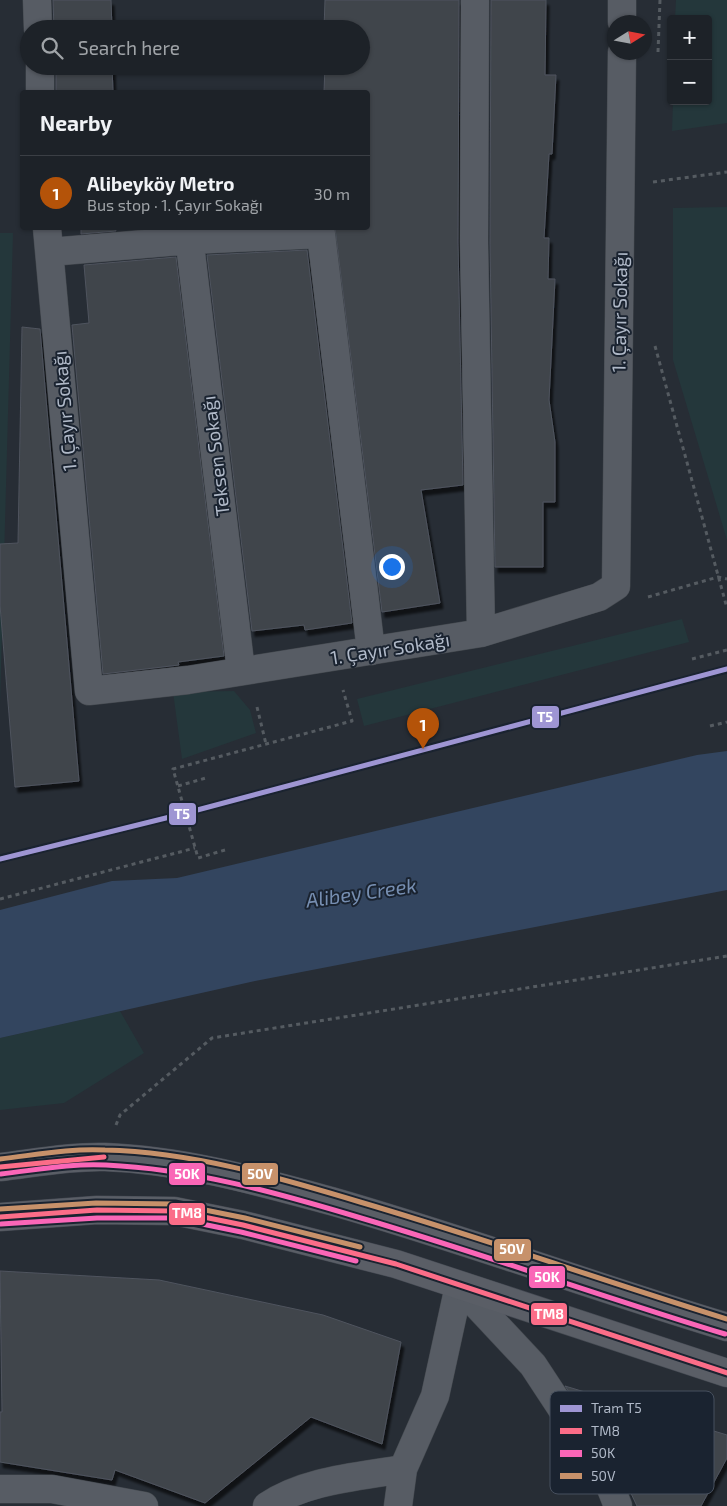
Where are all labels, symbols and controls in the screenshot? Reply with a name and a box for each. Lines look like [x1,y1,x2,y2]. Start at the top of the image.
north arrow [607,15,652,60]
map controls [667,15,712,105]
button: + [667,15,712,60]
search box [20,20,370,75]
icon: search [38,34,66,62]
text: Search here [78,36,180,59]
button: − [667,60,712,105]
text: Nearby [40,110,112,135]
text: Alibeyköy Metro [87,172,234,195]
text: 1 [53,184,59,203]
text: 30 m [314,184,350,203]
text: Bus stop · 1. Çayır Sokağı [87,195,263,214]
street label: 1. Çayır Sokağı [606,252,633,372]
street label: 1. Çayır Sokağı [47,350,82,472]
street label: Teksen Sokağı [196,395,234,517]
your location [379,554,405,580]
street label: 1. Çayır Sokağı [329,627,451,670]
line badge: T5 [531,705,560,729]
pin: 1 [407,708,439,749]
text: T5 [537,708,553,725]
line badge: T5 [168,802,197,826]
text: T5 [174,805,190,822]
water label: Alibey Creek [303,872,418,913]
line badge: 50K [168,1162,206,1186]
line badge: 50V [241,1162,279,1186]
text: 50K [174,1165,200,1182]
text: 50V [247,1165,273,1182]
line badge: TM8 [168,1202,206,1226]
text: TM8 [172,1204,202,1221]
line badge: 50V [493,1238,532,1262]
text: 50V [499,1240,525,1257]
line badge: 50K [528,1265,566,1289]
text: 50K [534,1268,560,1285]
line badge: TM8 [530,1302,568,1326]
text: TM8 [534,1305,564,1322]
legend [550,1391,714,1494]
text: Tram T5 [591,1399,642,1416]
text: TM8 [591,1422,620,1439]
text: 50K [591,1444,616,1461]
text: 50V [591,1467,616,1484]

